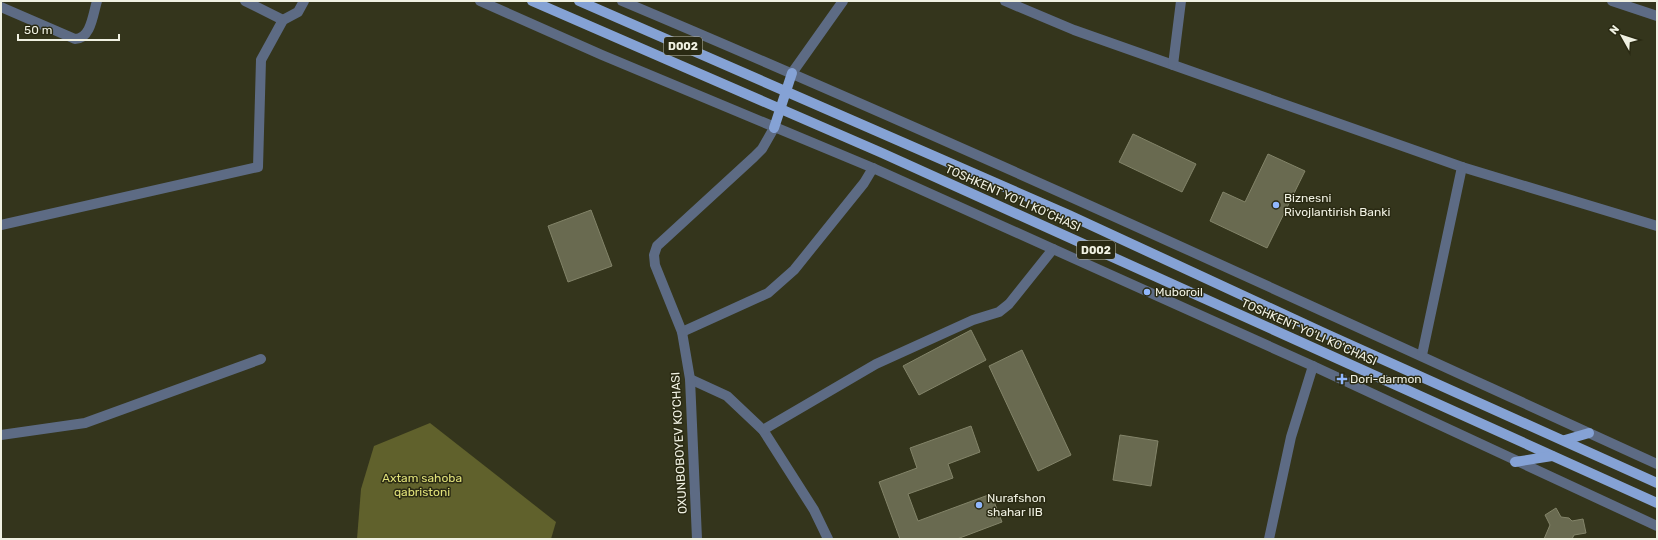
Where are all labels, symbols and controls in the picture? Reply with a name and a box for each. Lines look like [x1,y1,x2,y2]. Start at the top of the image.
scale bar [18,16,119,42]
north arrow [1602,16,1642,56]
text: 50 m [24,23,52,37]
text: N [1607,23,1622,37]
road number: D002 [664,37,702,55]
street label: TOSHKENT YO'LI KO'CHASI [943,162,1083,234]
place label: Biznesni Rivojlantirish Banki [1284,191,1390,219]
marker: Biznesni Rivojlantirish Banki [1271,200,1281,210]
road number: D002 [1077,241,1115,259]
place label: Muboroil [1155,285,1203,299]
marker: Muboroil [1142,287,1152,297]
street label: TOSHKENT YO'LI KO'CHASI [1239,296,1379,368]
street label: OXUNBOBOYEV KO‘CHASI [668,372,690,514]
place label: Dori-darmon [1350,372,1422,386]
marker: Dori-darmon [1337,374,1347,384]
park label: Axtam sahoba qabristoni [382,471,462,499]
place label: Nurafshon shahar IIB [987,491,1046,519]
marker: Nurafshon shahar IIB [974,500,984,510]

